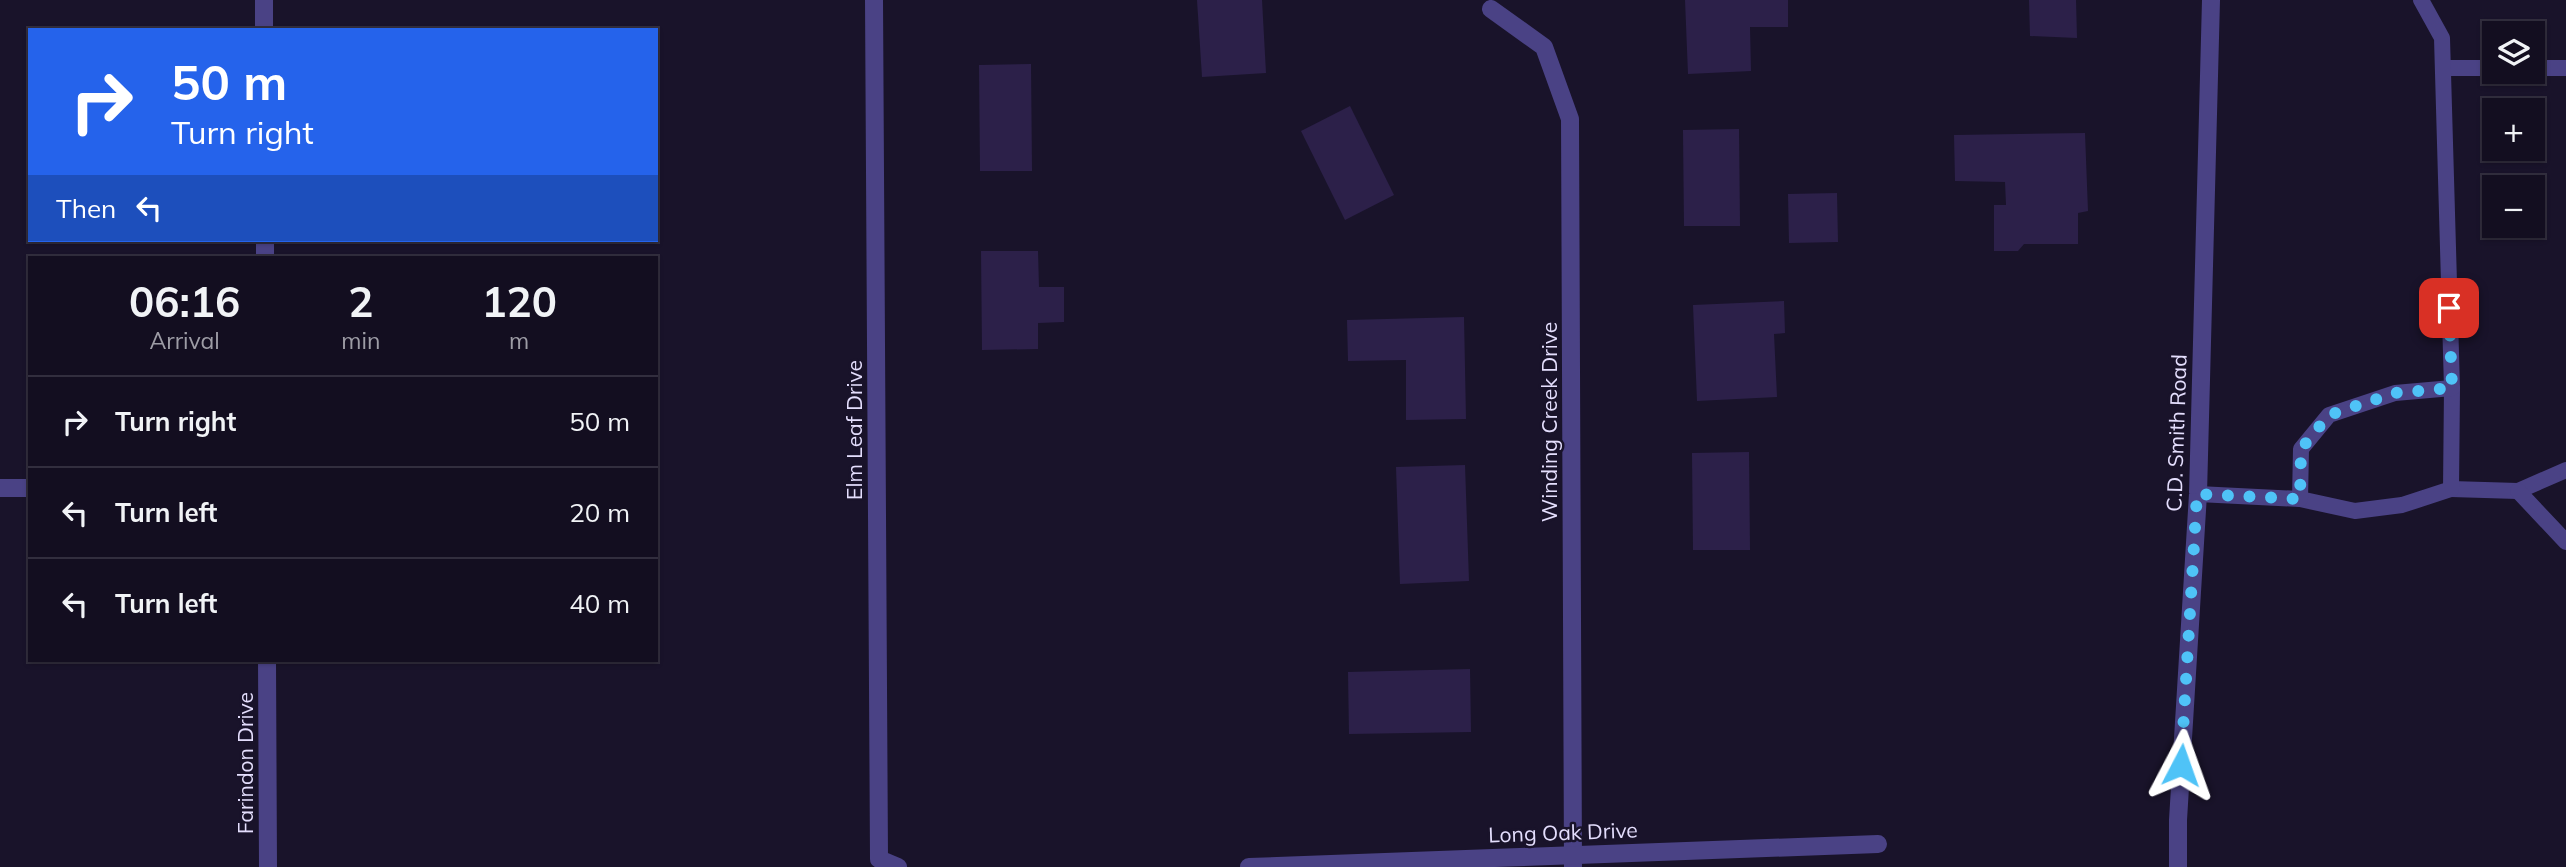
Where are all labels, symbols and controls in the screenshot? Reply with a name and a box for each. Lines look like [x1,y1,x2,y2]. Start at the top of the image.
map controls [2482,21,2545,238]
button: layers [2482,21,2545,84]
text: 50 m [171,51,287,112]
icon: right [56,56,147,147]
button: + [2482,98,2545,161]
text: Turn right [171,112,314,152]
button: − [2482,175,2545,238]
icon: left [130,189,168,227]
text: Then [56,192,116,225]
text: 06:16 [129,275,240,328]
text: 2 [348,275,373,328]
text: 120 [481,275,557,328]
pin [2419,278,2479,338]
icon: arrive [2430,289,2468,327]
street label: Winding Creek Drive [1536,322,1562,522]
text: Arrival [149,326,220,355]
text: min [341,326,380,355]
text: m [509,326,529,355]
street label: C.D. Smith Road [2160,354,2192,512]
street label: Elm Leaf Drive [841,360,867,500]
icon: right [56,403,94,441]
text: Turn right [115,405,236,438]
text: 50 m [569,405,630,438]
icon: left [56,494,94,532]
text: Turn left [115,496,217,529]
text: 20 m [569,496,630,529]
icon: left [56,585,94,623]
text: Turn left [115,587,217,620]
text: 40 m [569,587,630,620]
street label: Farindon Drive [232,692,258,834]
position arrow [2144,728,2218,802]
street label: Long Oak Drive [1488,816,1638,848]

